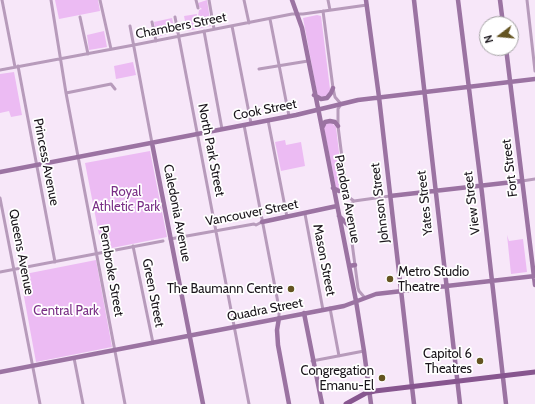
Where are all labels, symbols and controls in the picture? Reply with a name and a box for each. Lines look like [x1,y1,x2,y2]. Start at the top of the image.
street label: Chambers Street [134,10,228,42]
north arrow [479,16,519,56]
text: N [481,33,496,45]
street label: Cook Street [232,96,298,124]
street label: North Park Street [194,102,228,198]
street label: Princess Avenue [30,117,62,207]
street label: Fort Street [499,138,521,198]
street label: Pandora Avenue [331,154,363,244]
street label: Johnson Street [367,162,393,244]
street label: Caledonia Avenue [160,163,194,263]
street label: Yates Street [414,170,436,236]
street label: View Street [460,170,484,236]
park label: Royal Athletic Park [92,184,160,215]
street label: Vancouver Street [204,196,300,230]
street label: Queens Avenue [5,208,37,296]
street label: Mason Street [309,223,339,297]
street label: Pembroke Street [95,224,127,318]
street label: Green Street [139,257,167,329]
place label: Metro Studio Theatre [398,264,469,295]
marker: Metro Studio Theatre [385,274,395,284]
place label: The Baumann Centre [167,281,283,297]
marker: The Baumann Centre [286,284,296,294]
street label: Quadra Street [226,295,304,325]
park label: Central Park [33,303,99,319]
place label: Capitol 6 Theatres [423,346,472,377]
marker: Capitol 6 Theatres [475,356,485,366]
place label: Congregation Emanu-El [301,363,374,394]
marker: Congregation Emanu-El [377,373,387,383]

